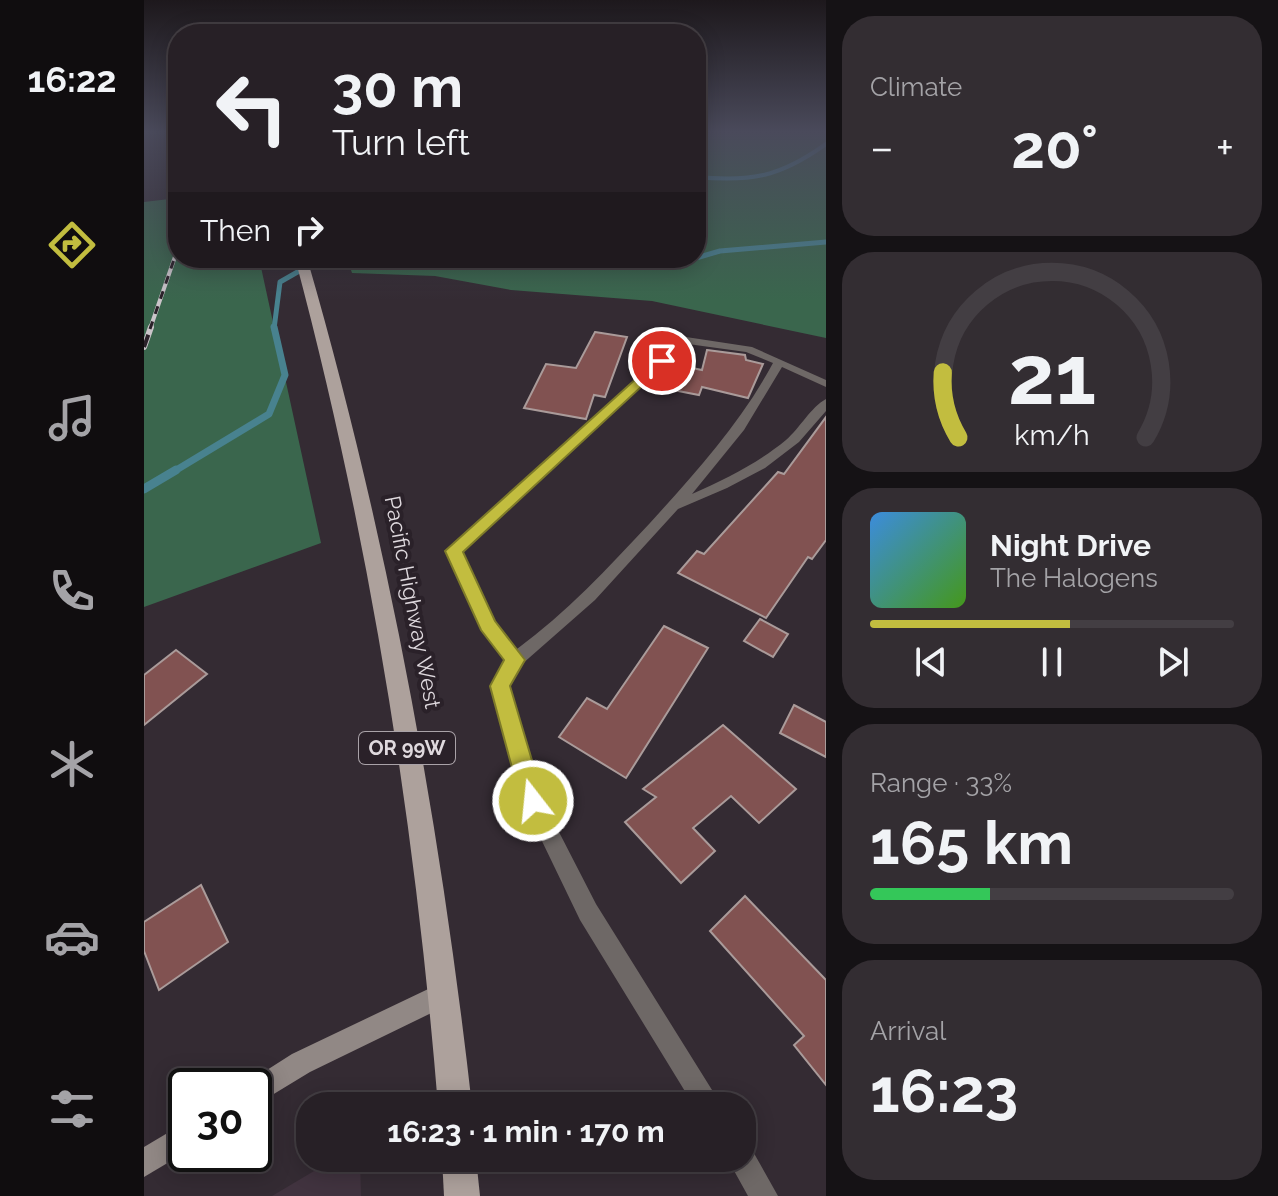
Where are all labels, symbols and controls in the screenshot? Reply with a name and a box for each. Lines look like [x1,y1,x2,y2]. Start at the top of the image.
text: 30 m [332,54,463,120]
icon: left [200,56,304,160]
text: 16:22 [27,58,117,100]
text: Climate [870,72,962,102]
text: 20° [1011,112,1098,182]
text: Turn left [332,121,470,163]
text: − [870,122,894,173]
text: + [1216,122,1234,173]
icon: right [287,208,331,252]
text: Then [200,213,271,248]
icon: directions [44,217,100,273]
text: 21 [1008,326,1096,423]
pin [628,327,696,395]
icon: arrive [640,339,684,383]
icon: music [44,390,100,446]
text: km/h [1014,418,1090,452]
street label: Pacific Highway West [380,493,447,711]
text: Night Drive [990,528,1151,563]
icon: phone [44,563,100,619]
text: The Halogens [990,563,1158,593]
icon: previous [909,640,953,684]
icon: pause [1030,640,1074,684]
icon: next [1151,640,1195,684]
road number: OR 99W [359,732,455,764]
icon: climate [44,736,100,792]
position arrow [491,759,575,843]
text: Range · 33% [870,768,1012,798]
text: 165 km [870,808,1073,878]
icon: car [44,909,100,965]
text: Arrival [870,1016,946,1046]
text: 16:23 [870,1056,1018,1126]
speed limit sign: 30 [168,1068,272,1172]
icon: filters [44,1081,100,1137]
text: 16:23 · 1 min · 170 m [387,1114,665,1149]

